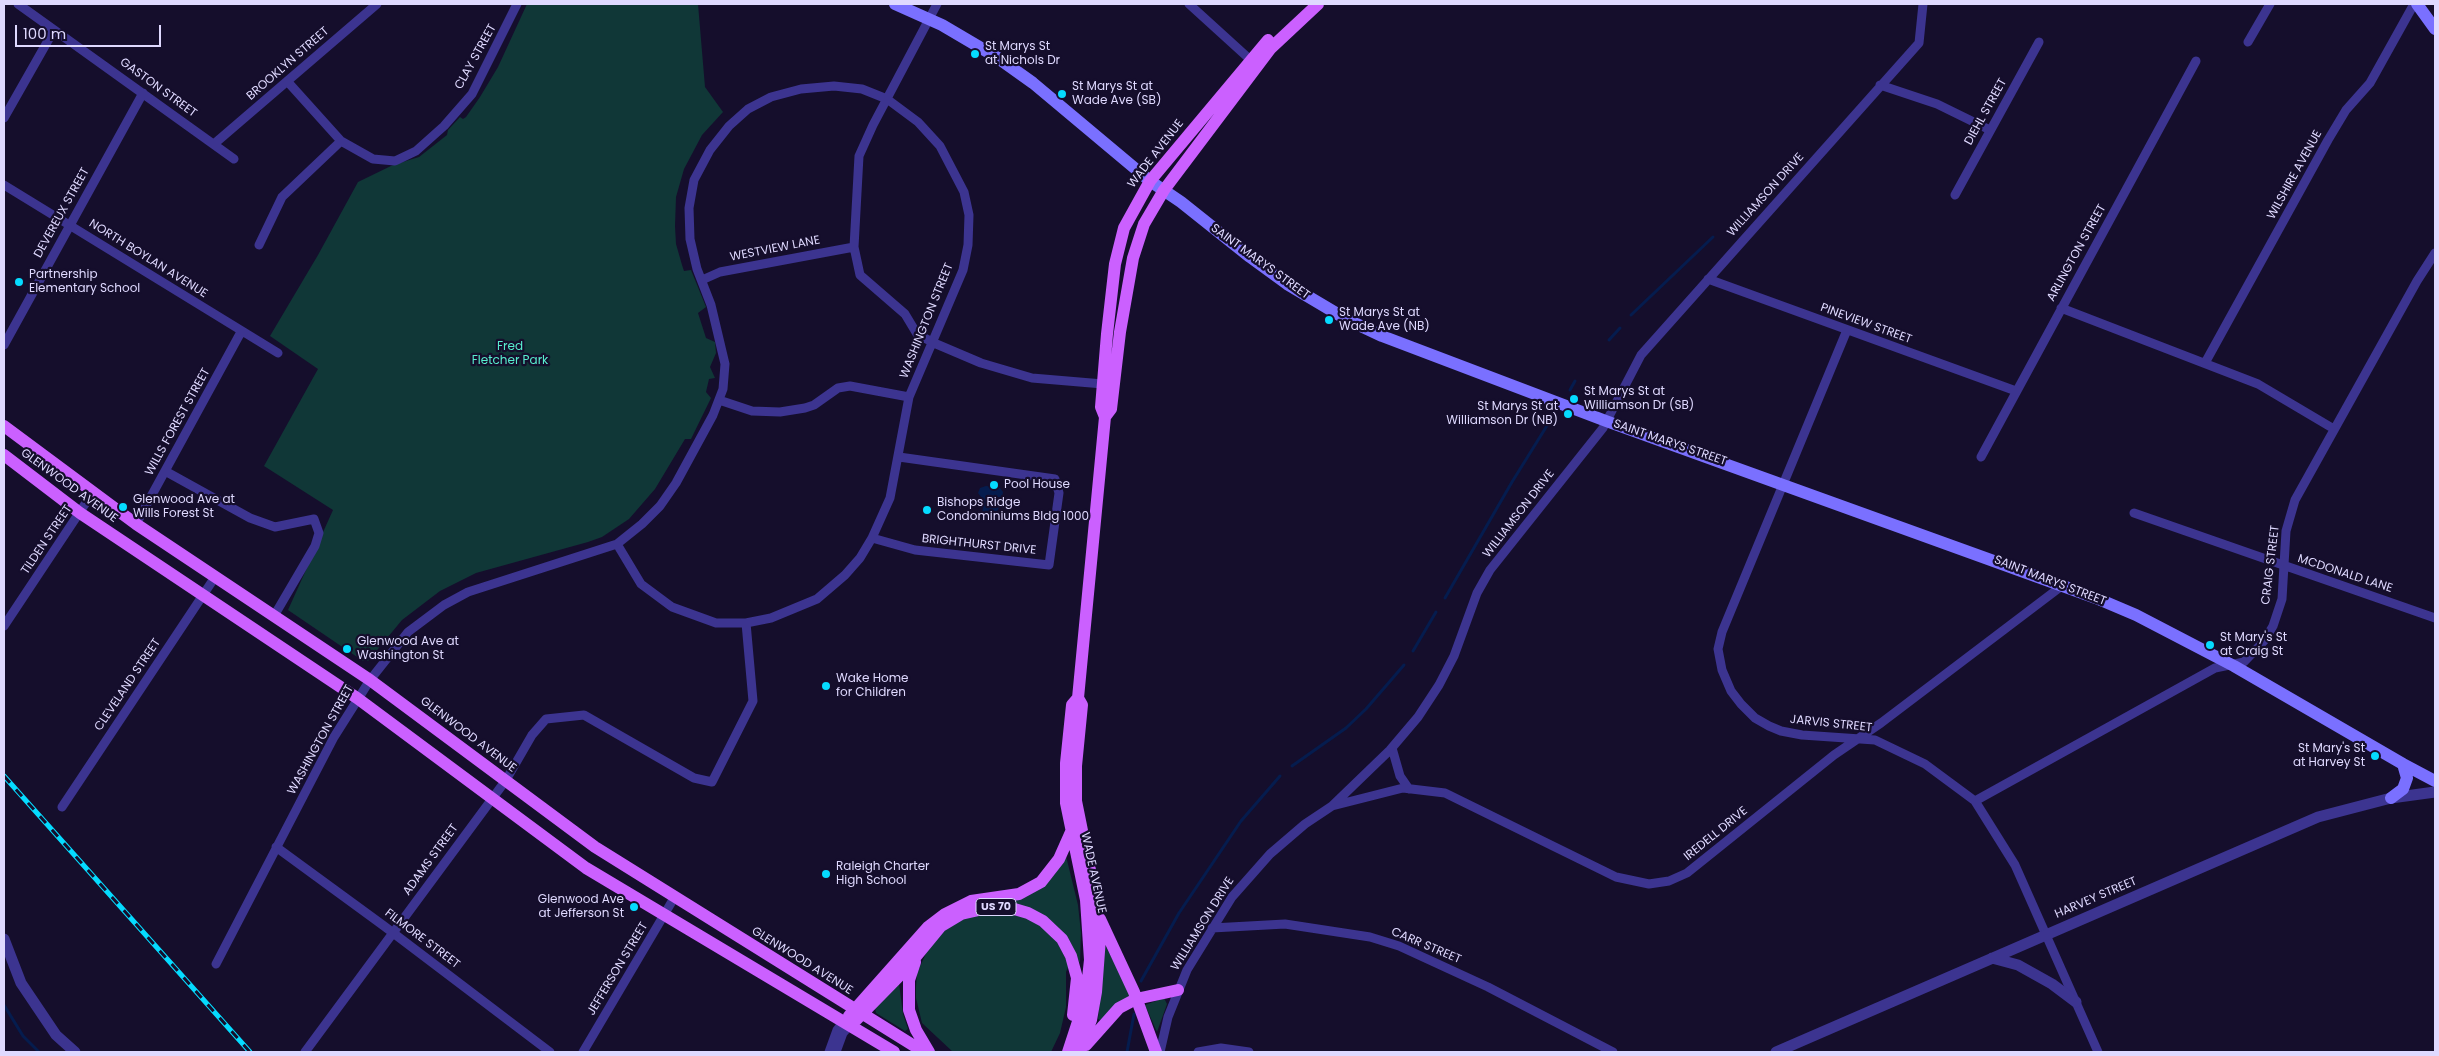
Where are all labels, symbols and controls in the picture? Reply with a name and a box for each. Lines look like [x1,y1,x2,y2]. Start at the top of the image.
scale bar [18,15,164,47]
street label: CLAY STREET [452,22,500,92]
text: 100 m [23,23,66,44]
street label: BROOKLYN STREET [244,24,332,104]
place label: St Marys St at Nichols Dr [985,40,1060,68]
marker: St Marys St at Nichols Dr [969,48,981,60]
street label: GASTON STREET [117,55,199,121]
street label: DIEHL STREET [1962,76,2010,148]
place label: St Marys St at Wade Ave (SB) [1072,80,1161,108]
marker: St Marys St at Wade Ave (SB) [1056,88,1068,100]
street label: WADE AVENUE [1125,117,1187,191]
street label: WILSHIRE AVENUE [2264,128,2326,222]
street label: WILLIAMSON DRIVE [1725,150,1807,240]
street label: DEVEREUX STREET [31,165,93,261]
street label: ARLINGTON STREET [2044,202,2110,304]
street label: NORTH BOYLAN AVENUE [86,217,210,301]
street label: SAINT MARYS STREET [1208,221,1312,303]
street label: WESTVIEW LANE [729,233,821,265]
street label: WASHINGTON STREET [897,261,957,381]
place label: Partnership Elementary School [29,268,140,296]
marker: Partnership Elementary School [13,276,25,288]
street label: PINEVIEW STREET [1818,301,1914,347]
place label: St Marys St at Wade Ave (NB) [1339,306,1430,334]
marker: St Marys St at Wade Ave (NB) [1323,314,1335,326]
park label: Fred Fletcher Park [472,340,548,368]
street label: WILLS FOREST STREET [142,366,214,478]
place label: St Marys St at Williamson Dr (SB) [1584,385,1694,413]
marker: St Marys St at Williamson Dr (SB) [1568,393,1580,405]
place label: St Marys St at Williamson Dr (NB) [1446,400,1558,428]
marker: St Marys St at Williamson Dr (NB) [1562,408,1574,420]
street label: SAINT MARYS STREET [1611,417,1729,469]
street label: GLENWOOD AVENUE [18,446,120,526]
street label: WILLIAMSON DRIVE [1480,467,1558,561]
place label: Pool House [1004,478,1070,492]
marker: Pool House [988,479,1000,491]
place label: Glenwood Ave at Wills Forest St [133,493,235,521]
place label: Bishops Ridge Condominiums Bldg 1000 [937,496,1089,524]
marker: Glenwood Ave at Wills Forest St [117,501,129,513]
street label: TILDEN STREET [19,503,75,577]
marker: Bishops Ridge Condominiums Bldg 1000 [921,504,933,516]
street label: CRAIG STREET [2259,525,2283,605]
street label: BRIGHTHURST DRIVE [921,532,1037,558]
street label: MCDONALD LANE [2296,552,2394,596]
street label: SAINT MARYS STREET [1992,553,2108,609]
place label: St Mary's St at Craig St [2220,631,2287,659]
place label: Glenwood Ave at Washington St [357,635,459,663]
street label: CLEVELAND STREET [92,636,164,734]
marker: St Mary's St at Craig St [2204,639,2216,651]
marker: Glenwood Ave at Washington St [341,643,353,655]
place label: Wake Home for Children [836,672,908,700]
marker: Wake Home for Children [820,680,832,692]
street label: WASHINGTON STREET [285,683,357,797]
street label: GLENWOOD AVENUE [417,694,519,776]
street label: JARVIS STREET [1789,713,1873,735]
place label: St Mary's St at Harvey St [2293,742,2365,770]
marker: St Mary's St at Harvey St [2369,750,2381,762]
street label: IREDELL DRIVE [1681,804,1751,864]
street label: ADAMS STREET [400,821,462,899]
street label: WADE AVENUE [1077,831,1109,915]
place label: Raleigh Charter High School [836,860,930,888]
marker: Raleigh Charter High School [820,868,832,880]
street label: HARVEY STREET [2053,874,2139,922]
street label: WILLIAMSON DRIVE [1168,875,1238,973]
place label: Glenwood Ave at Jefferson St [538,893,624,921]
road number: US 70 [976,899,1016,916]
marker: Glenwood Ave at Jefferson St [628,901,640,913]
street label: FILMORE STREET [382,906,462,972]
street label: JEFFERSON STREET [585,920,651,1018]
street label: GLENWOOD AVENUE [749,924,855,998]
street label: CARR STREET [1389,925,1463,967]

